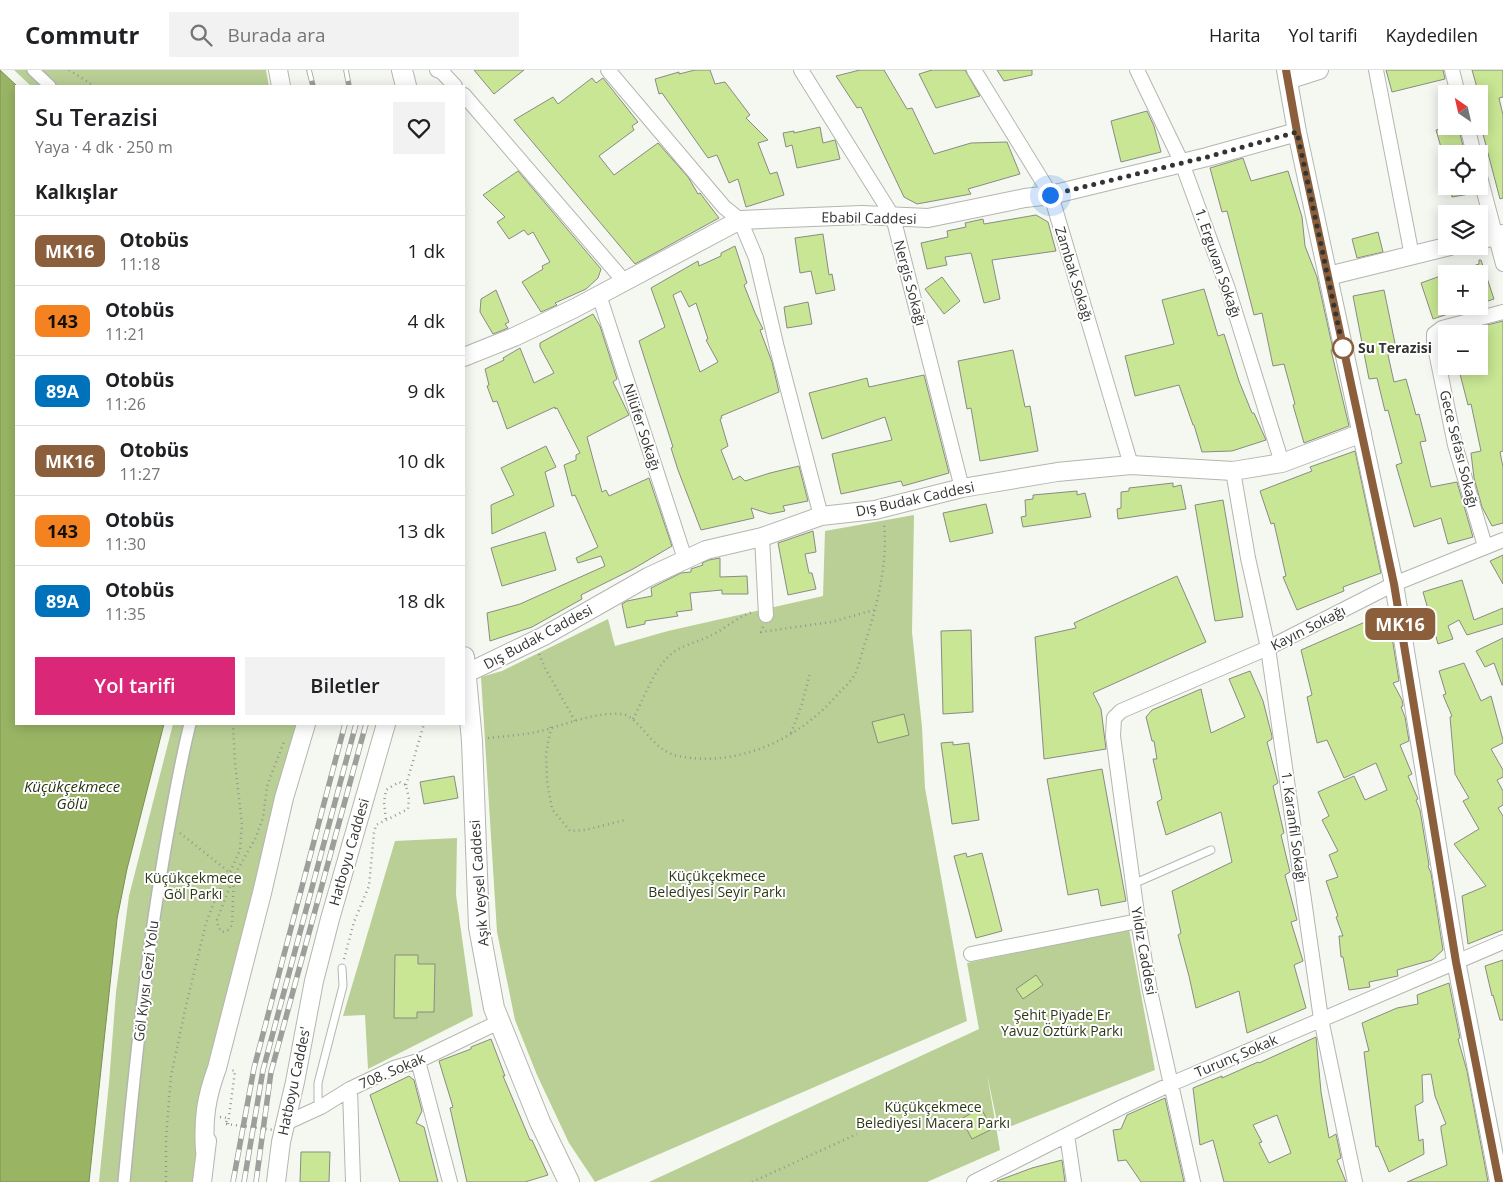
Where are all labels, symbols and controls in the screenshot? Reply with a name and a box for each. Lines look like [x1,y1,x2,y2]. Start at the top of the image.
search box [169,12,519,57]
text: Commutr [25,18,139,51]
icon: search [187,21,215,49]
text: Burada ara [227,22,326,48]
text: Harita [1209,23,1261,47]
text: Yol tarifi [1289,23,1358,47]
text: Kaydedilen [1386,23,1478,47]
north arrow [1438,85,1488,135]
map controls [1438,85,1488,375]
text: Su Terazisi [35,100,158,133]
button: heart [393,102,445,154]
text: Yaya · 4 dk · 250 m [35,136,173,158]
button: locate [1438,145,1488,195]
text: Kalkışlar [35,179,118,205]
your location [1038,183,1063,208]
button: layers [1438,205,1488,255]
street label: 1. Erguvan Sokağı [1191,206,1246,320]
street label: Ebabil Caddesi [821,207,917,228]
street label: Zambak Sokağı [1051,224,1098,324]
text: Otobüs [120,227,189,253]
text: 1 dk [408,238,445,264]
street label: Nergis Sokağı [890,238,931,328]
text: MK16 [45,239,95,263]
text: 11:18 [120,253,160,275]
button: + [1438,265,1488,315]
text: Otobüs [105,297,174,323]
text: 4 dk [408,308,445,334]
text: 143 [47,309,78,333]
text: 11:21 [105,323,146,345]
button: − [1438,325,1488,375]
marker: Su Terazisi [1332,337,1354,359]
place label: Su Terazisi [1358,338,1432,357]
text: Otobüs [105,367,174,393]
text: 9 dk [408,378,445,404]
text: 89A [46,379,79,403]
street label: Nilüfer Sokağı [619,381,665,473]
street label: Gece Sefası Sokağı [1436,388,1483,510]
text: 11:26 [105,393,146,415]
text: Otobüs [120,437,189,463]
text: 10 dk [397,448,445,474]
text: MK16 [45,449,95,473]
text: 11:27 [120,463,160,485]
street label: Dış Budak Caddesi [854,477,976,520]
text: Otobüs [105,507,174,533]
text: 13 dk [397,518,445,544]
text: 143 [47,519,78,543]
text: 11:30 [105,533,146,555]
text: Otobüs [105,577,174,603]
text: 18 dk [397,588,445,614]
text: 89A [46,589,79,613]
street label: Dış Budak Caddesi [480,600,596,673]
street label: Kayın Sokağı [1267,601,1348,655]
text: 11:35 [105,603,146,625]
line badge: MK16 [1365,608,1435,640]
text: MK16 [1375,612,1425,636]
button: Yol tarifi [35,657,235,715]
button: Biletler [245,657,445,715]
street label: 1. Karanfil Sokağı [1277,770,1312,883]
water label: Küçükçekmece Gölü [24,776,121,813]
street label: Hatboyu Caddesi [324,796,373,908]
street label: Aşık Veysel Caddesi [465,819,492,947]
park label: Küçükçekmece Belediyesi Seyir Parkı [648,866,786,901]
park label: Küçükçekmece Göl Parkı [144,868,242,903]
street label: Yıldız Caddesi [1127,905,1162,996]
street label: Göl Kıyısı Gezi Yolu [129,919,162,1043]
park label: Şehit Piyade Er Yavuz Öztürk Parkı [1001,1005,1123,1040]
street label: Hatboyu Caddes' [273,1025,314,1137]
street label: Turunç Sokak [1192,1029,1281,1082]
street label: 708. Sokak [356,1048,428,1093]
park label: Küçükçekmece Belediyesi Macera Parkı [856,1097,1010,1132]

